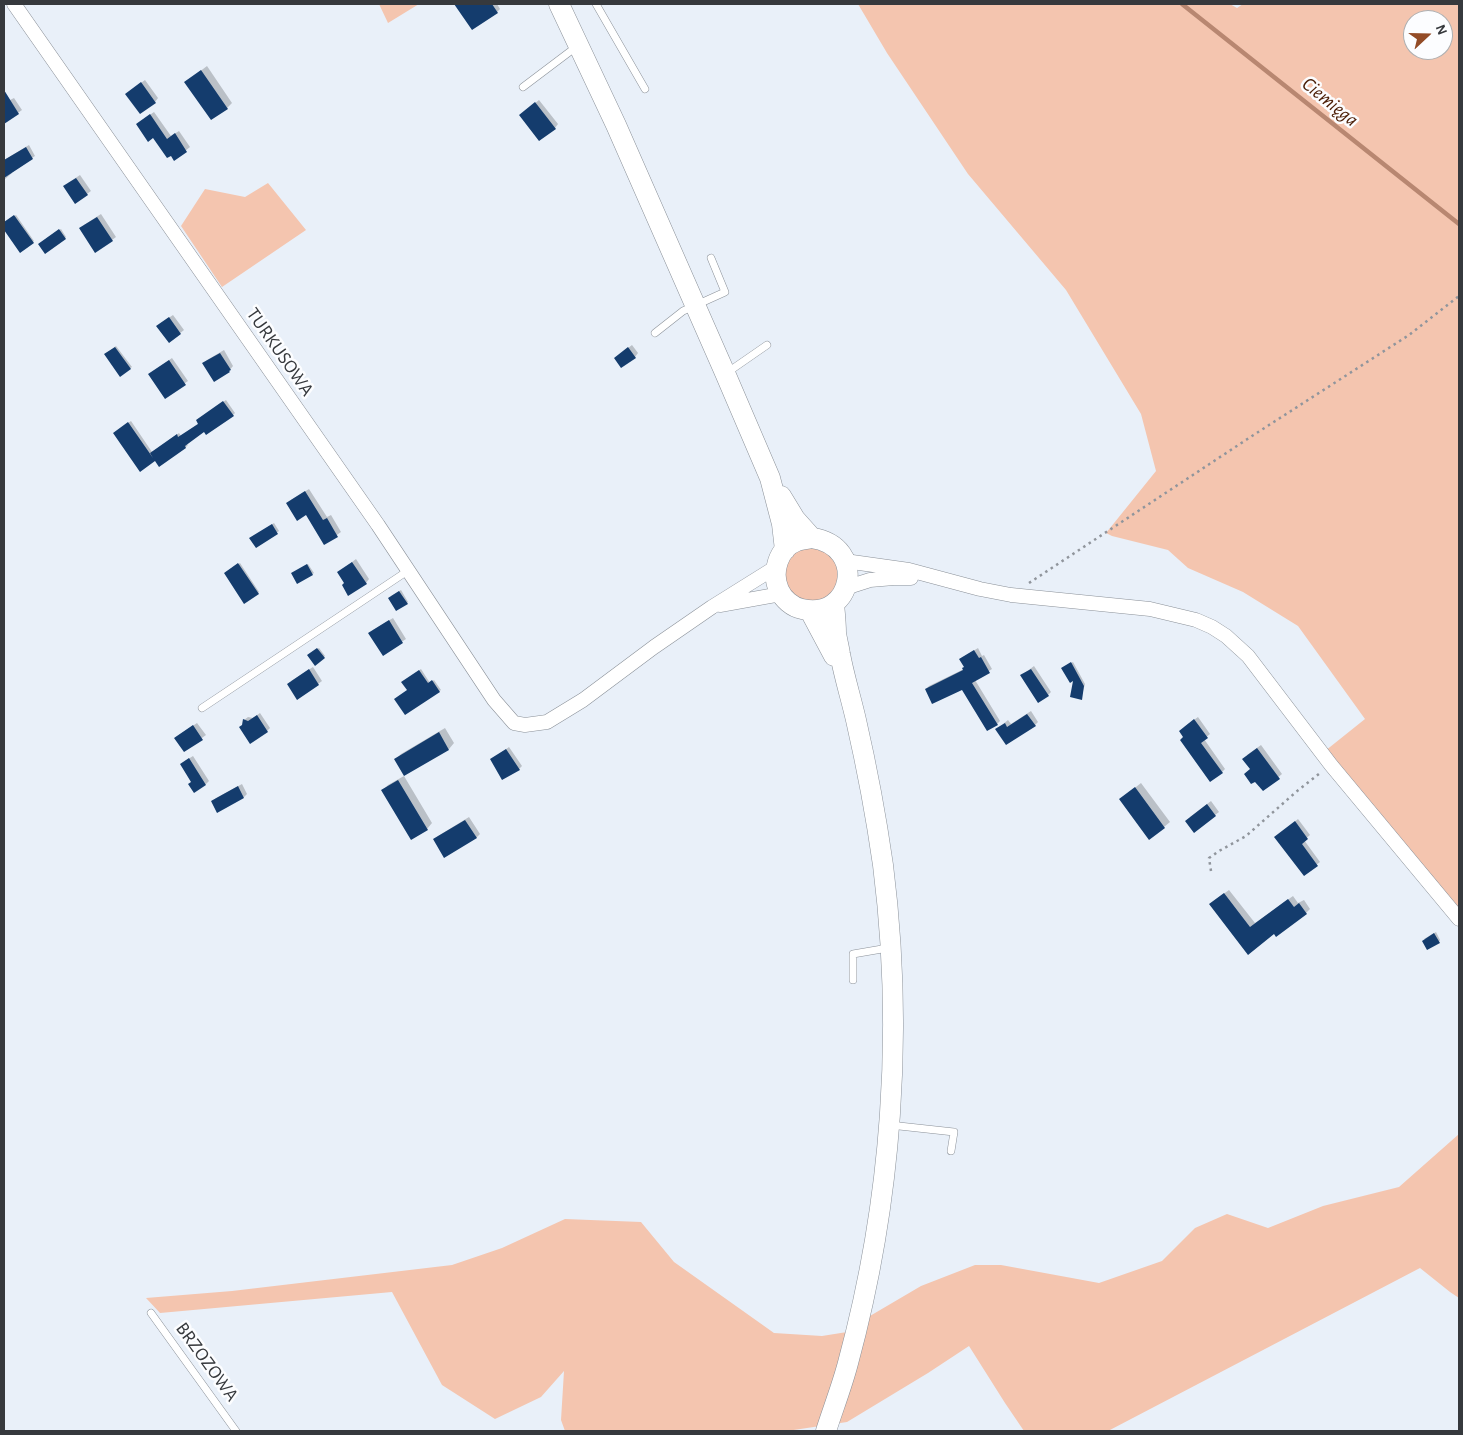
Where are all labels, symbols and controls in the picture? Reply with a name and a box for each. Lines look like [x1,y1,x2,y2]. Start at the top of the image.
north arrow [1403,10,1453,60]
text: N [1433,23,1449,37]
water label: Ciemięga [1297,72,1363,132]
street label: TURKUSOWA [241,304,319,400]
street label: BRZOZOWA [171,1318,243,1406]

